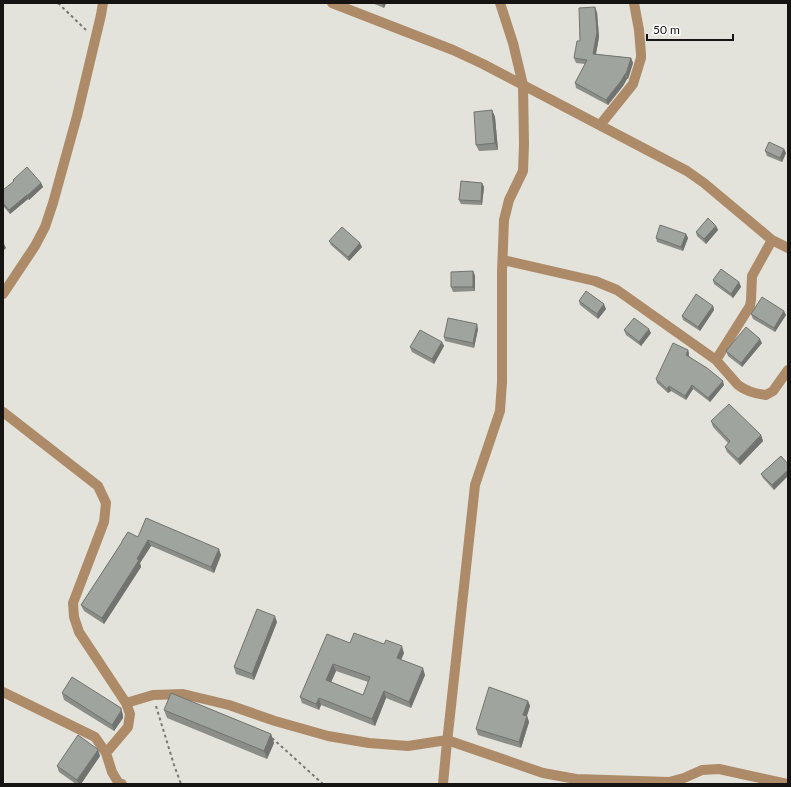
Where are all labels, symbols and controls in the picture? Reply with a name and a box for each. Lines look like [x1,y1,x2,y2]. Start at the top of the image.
scale bar [647,16,733,42]
text: 50 m [653,22,680,37]

